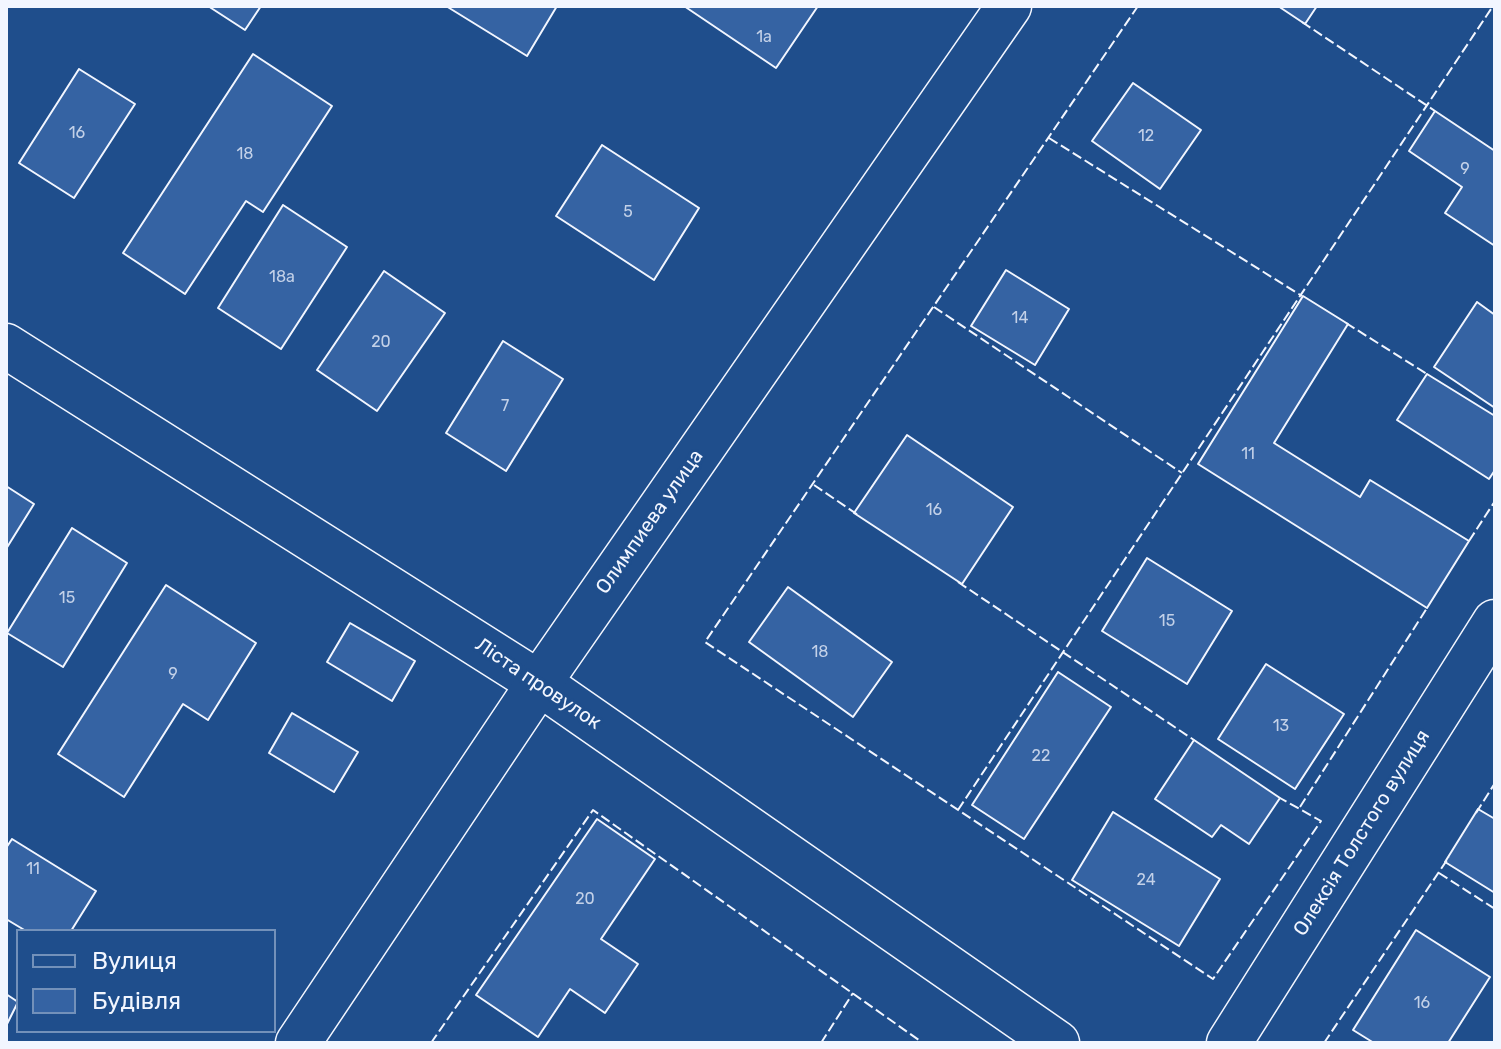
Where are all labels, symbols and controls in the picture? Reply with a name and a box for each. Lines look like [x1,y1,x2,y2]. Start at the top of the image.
house number: 1а [756,27,772,47]
house number: 16 [69,123,85,143]
house number: 12 [1138,126,1154,146]
house number: 18 [236,144,254,164]
house number: 9 [1460,159,1470,179]
house number: 5 [623,202,633,222]
house number: 18а [269,267,295,287]
house number: 14 [1012,308,1028,328]
house number: 20 [371,332,391,352]
house number: 7 [501,396,509,416]
house number: 11 [1241,444,1255,464]
street label: Олимпиева улица [591,445,709,599]
house number: 16 [926,500,942,520]
house number: 15 [59,588,75,608]
house number: 15 [1159,611,1175,631]
street label: Ліста провулок [470,633,606,735]
house number: 18 [811,642,829,662]
house number: 9 [168,664,178,684]
house number: 13 [1273,716,1289,736]
street label: Олексія Толстого вулиця [1289,725,1435,941]
house number: 22 [1032,746,1050,766]
house number: 11 [26,859,40,879]
house number: 24 [1136,870,1156,890]
house number: 20 [575,889,595,909]
legend [16,929,276,1033]
text: Вулиця [92,947,177,975]
text: Будівля [92,987,181,1015]
house number: 16 [1414,993,1430,1013]

